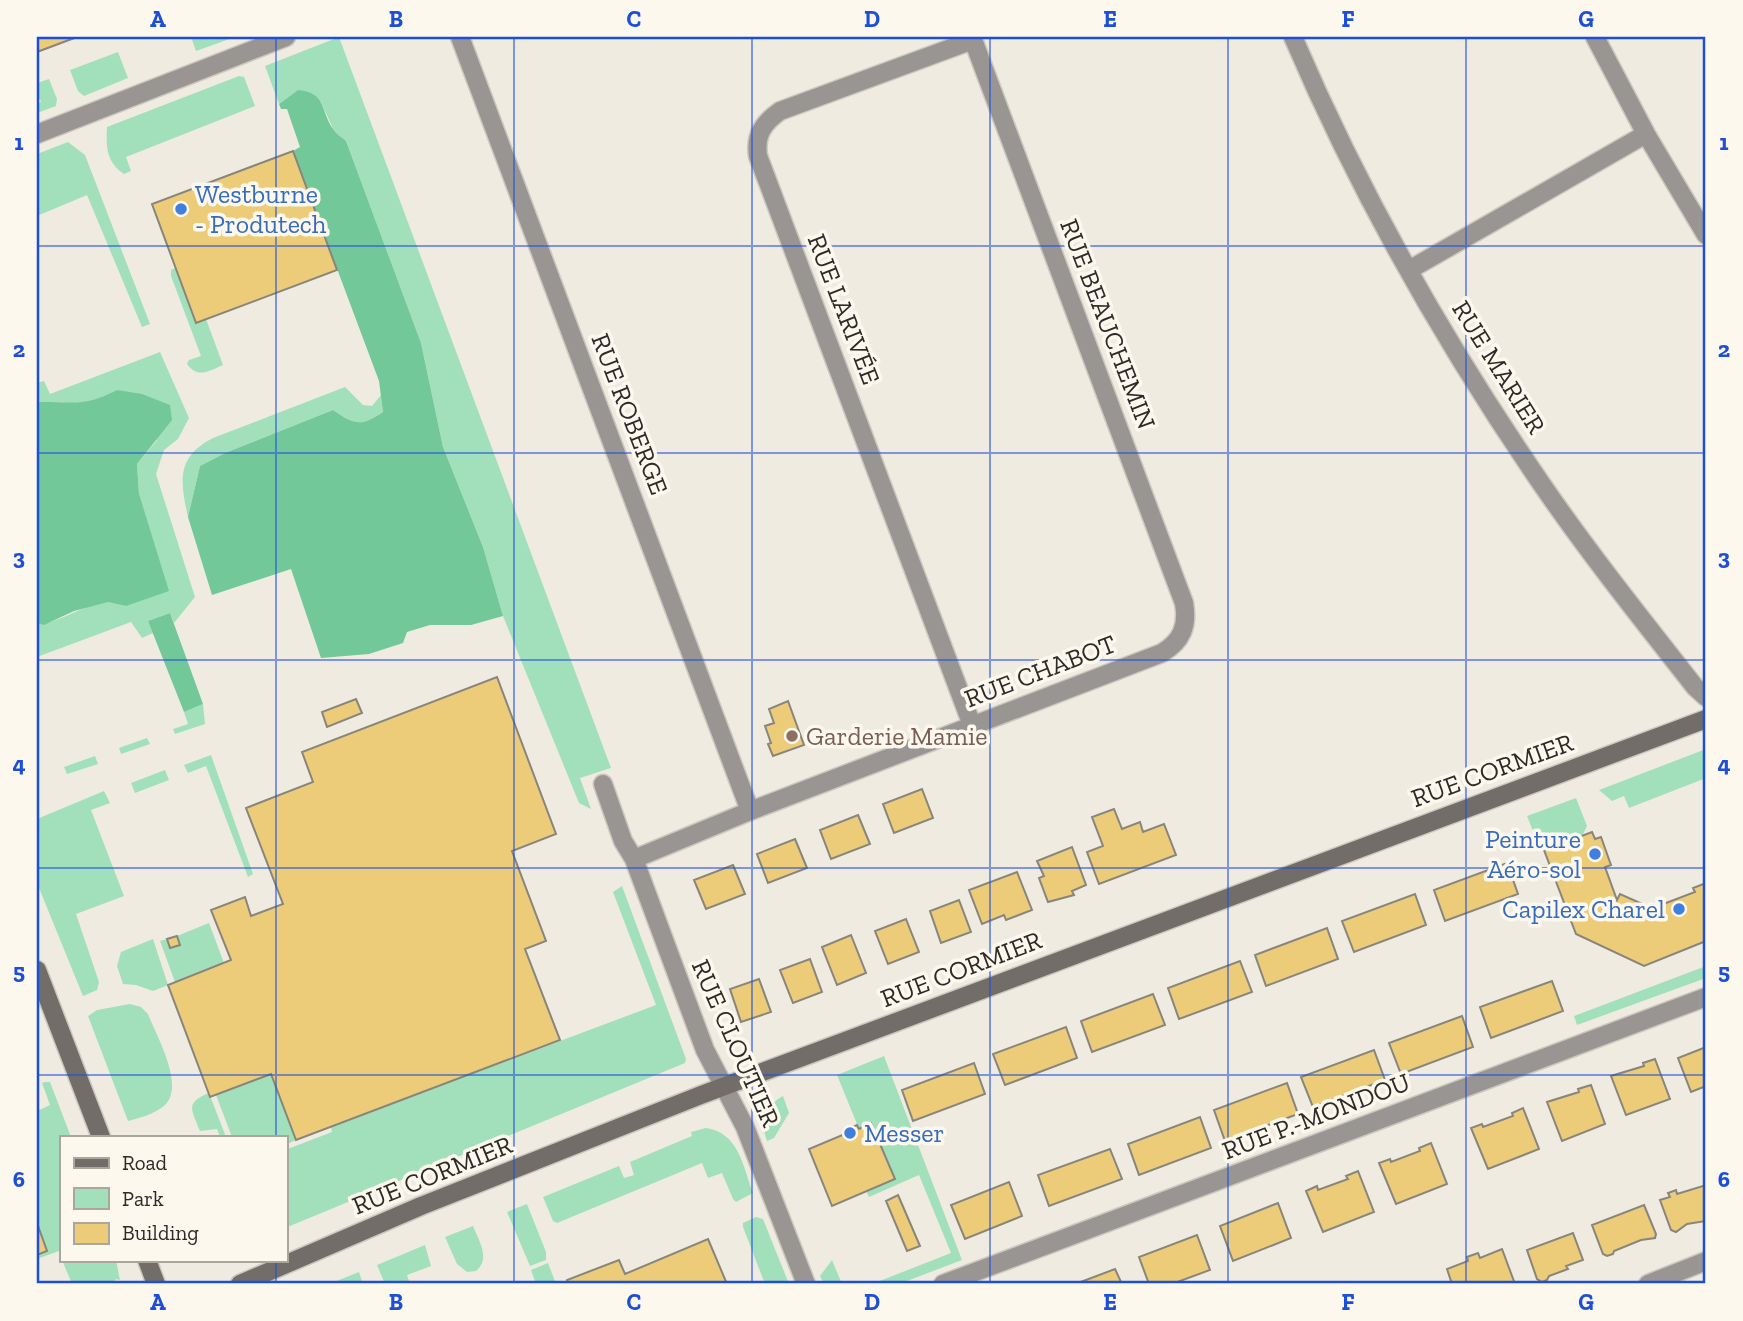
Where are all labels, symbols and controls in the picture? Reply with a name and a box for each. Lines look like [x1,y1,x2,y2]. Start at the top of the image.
text: A [150,5,166,33]
text: B [389,5,403,33]
text: C [627,5,641,33]
text: D [864,5,880,33]
text: E [1103,5,1117,33]
text: F [1341,5,1355,33]
text: G [1578,5,1594,33]
text: 1 [14,128,24,156]
text: 1 [1719,128,1729,156]
place label: Westburne - Produtech [195,178,327,240]
marker: Westburne - Produtech [173,201,189,217]
street label: RUE BEAUCHEMIN [1053,214,1163,434]
street label: RUE LARIVÉE [801,229,887,389]
street label: RUE MARIER [1445,294,1553,440]
street label: RUE ROBERGE [585,329,675,499]
text: 2 [13,335,25,363]
text: 2 [1718,335,1730,363]
text: 3 [13,543,25,571]
text: 3 [1718,543,1730,571]
street label: RUE CHABOT [960,627,1120,715]
place label: Garderie Mamie [806,720,987,752]
street label: RUE CORMIER [1407,726,1577,814]
marker: Garderie Mamie [784,728,800,744]
text: 4 [12,750,26,778]
text: 4 [1717,750,1731,778]
place label: Peinture Aéro-sol [1485,823,1581,885]
marker: Peinture Aéro-sol [1587,846,1603,862]
place label: Capilex Charel [1502,893,1665,925]
marker: Capilex Charel [1671,901,1687,917]
street label: RUE CORMIER [876,924,1046,1014]
street label: RUE CLOUTIER [685,954,787,1132]
text: 5 [13,957,25,985]
text: 5 [1718,957,1730,985]
street label: RUE P.-MONDOU [1218,1066,1414,1166]
place label: Messer [864,1117,944,1149]
marker: Messer [842,1125,858,1141]
street label: RUE CORMIER [347,1128,517,1222]
legend [60,1136,287,1262]
text: Road [122,1150,168,1175]
text: 6 [13,1165,25,1193]
text: 6 [1718,1165,1730,1193]
text: Park [122,1186,164,1211]
text: Building [122,1220,199,1245]
text: A [150,1288,166,1316]
text: B [389,1288,403,1316]
text: C [627,1288,641,1316]
text: D [864,1288,880,1316]
text: E [1103,1288,1117,1316]
text: F [1341,1288,1355,1316]
text: G [1578,1288,1594,1316]

